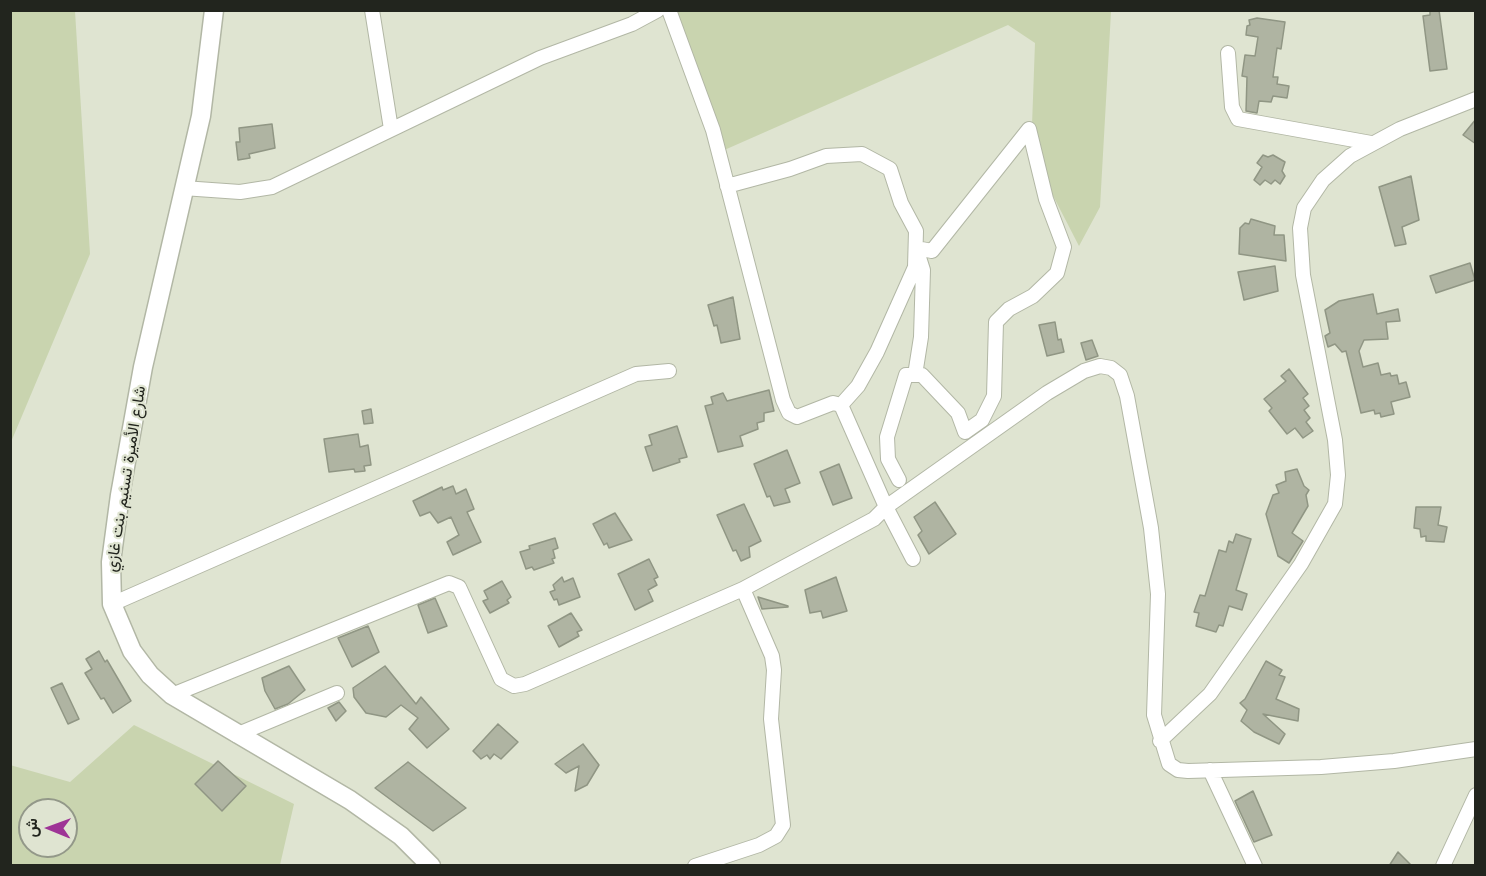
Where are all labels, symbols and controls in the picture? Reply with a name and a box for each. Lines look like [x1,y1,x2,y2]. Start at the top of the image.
street label: شارع الأميرة تسنيم بنت غازي [102,385,150,573]
north arrow [18,798,78,858]
text: ش [22,818,41,838]

